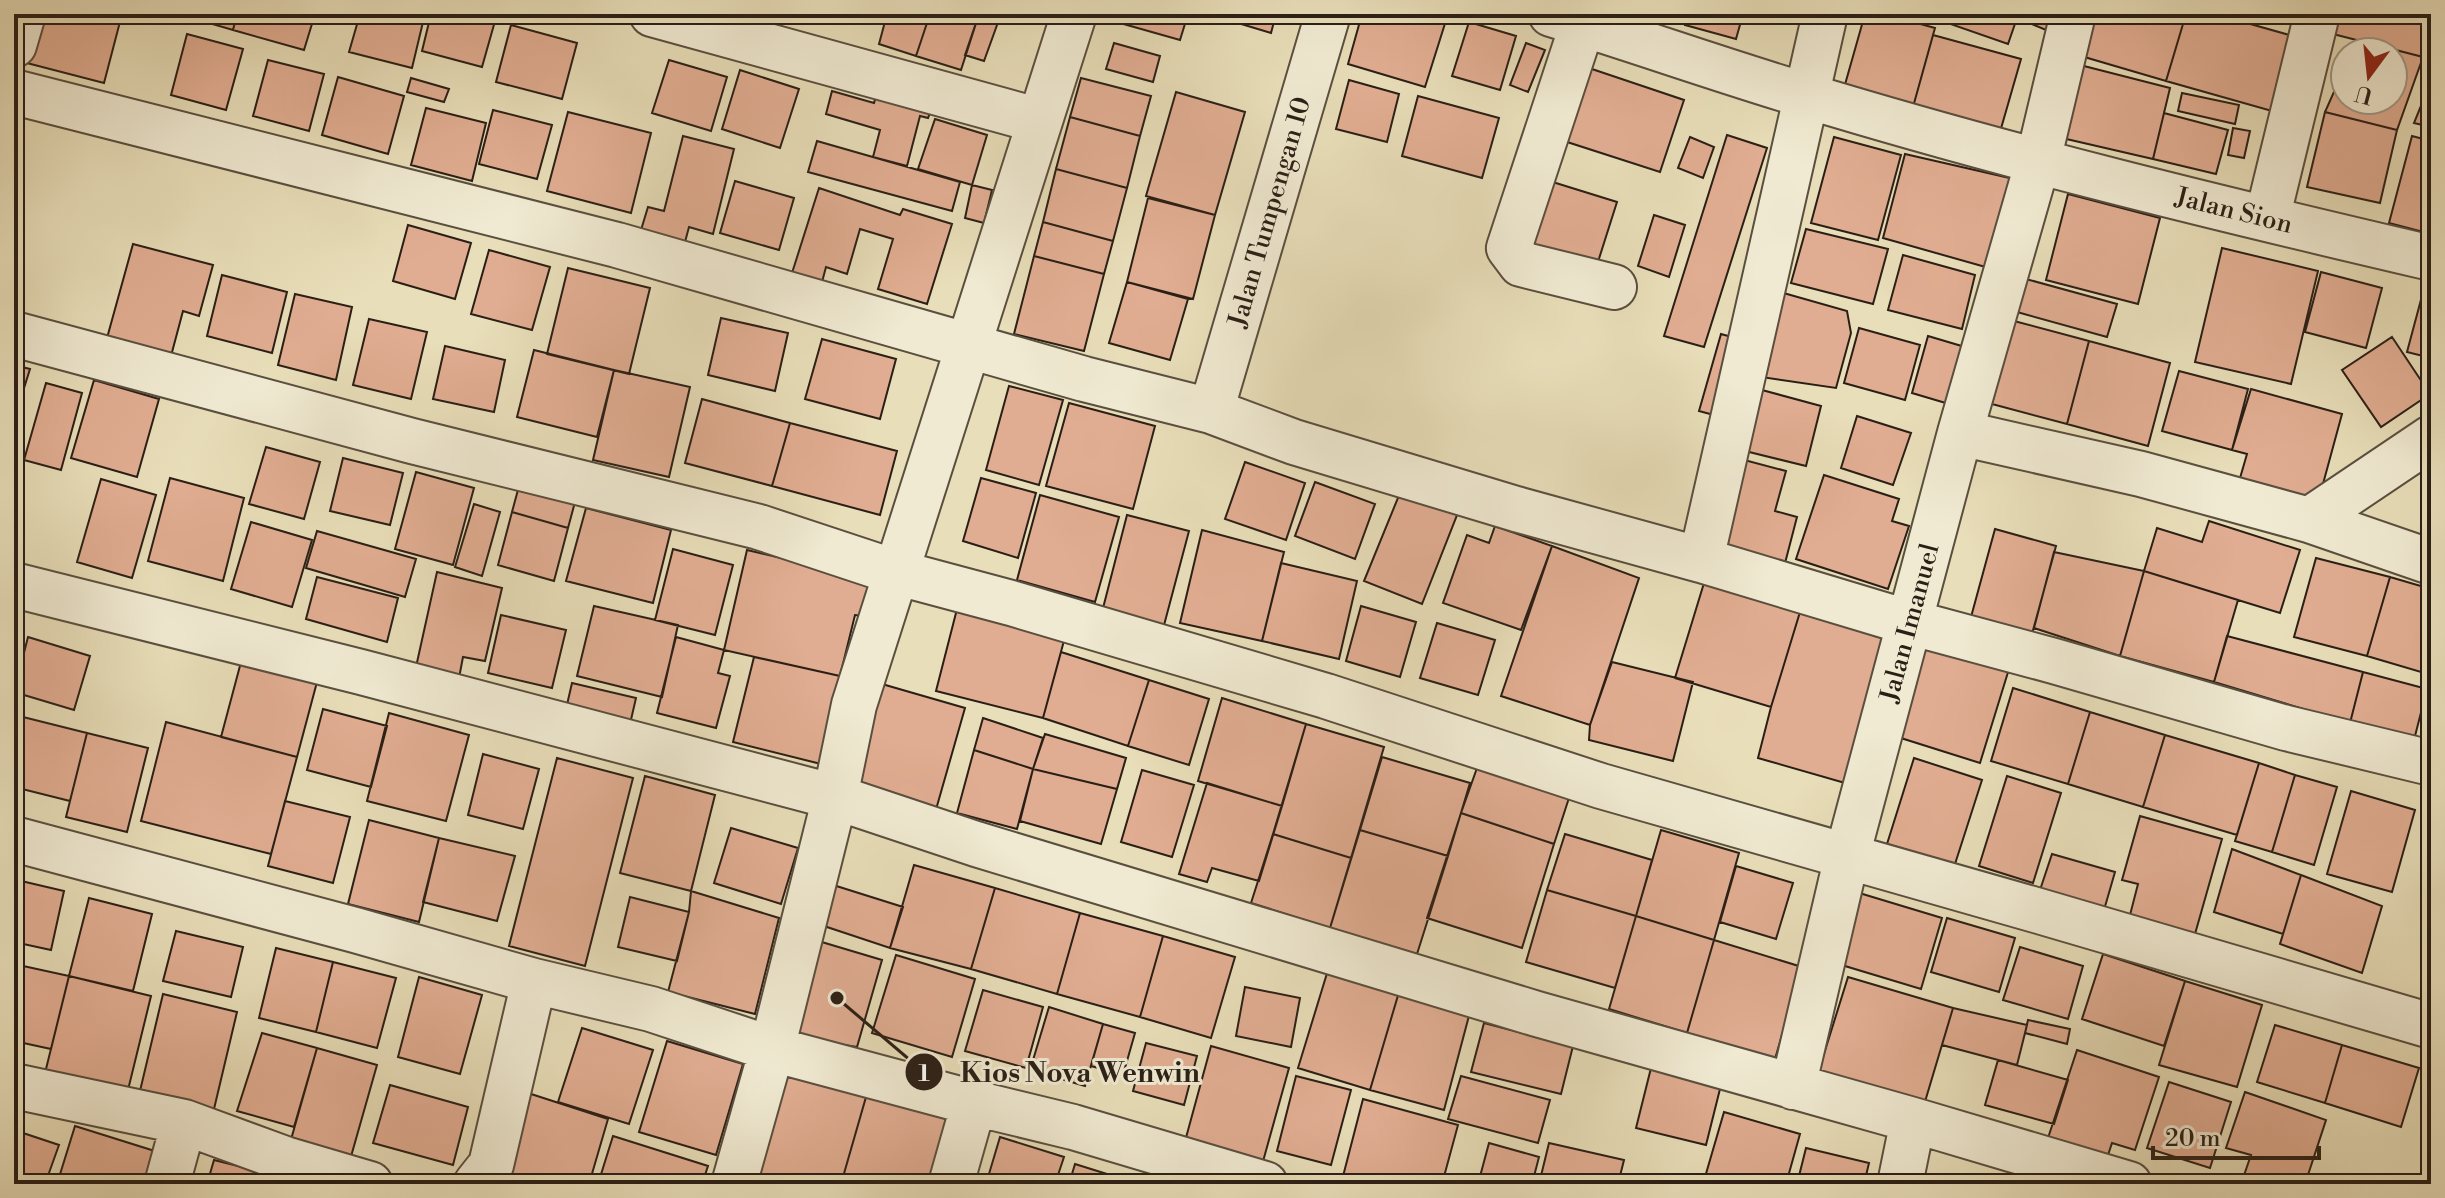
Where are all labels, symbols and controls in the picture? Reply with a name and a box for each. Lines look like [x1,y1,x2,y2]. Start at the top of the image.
north arrow [2329,36,2409,116]
text: U [2352,79,2376,109]
street label: Jalan Tumpengan 10 [1222,93,1318,332]
street label: Jalan Sion [2171,181,2296,241]
street label: Jalan Imanuel [1873,540,1947,707]
callout: Kios Nova Wenwin [904,1046,1216,1098]
text: Kios Nova Wenwin [960,1056,1200,1091]
text: 1 [918,1059,930,1089]
scale bar [2153,1110,2319,1160]
text: 20 m [2165,1124,2221,1154]

